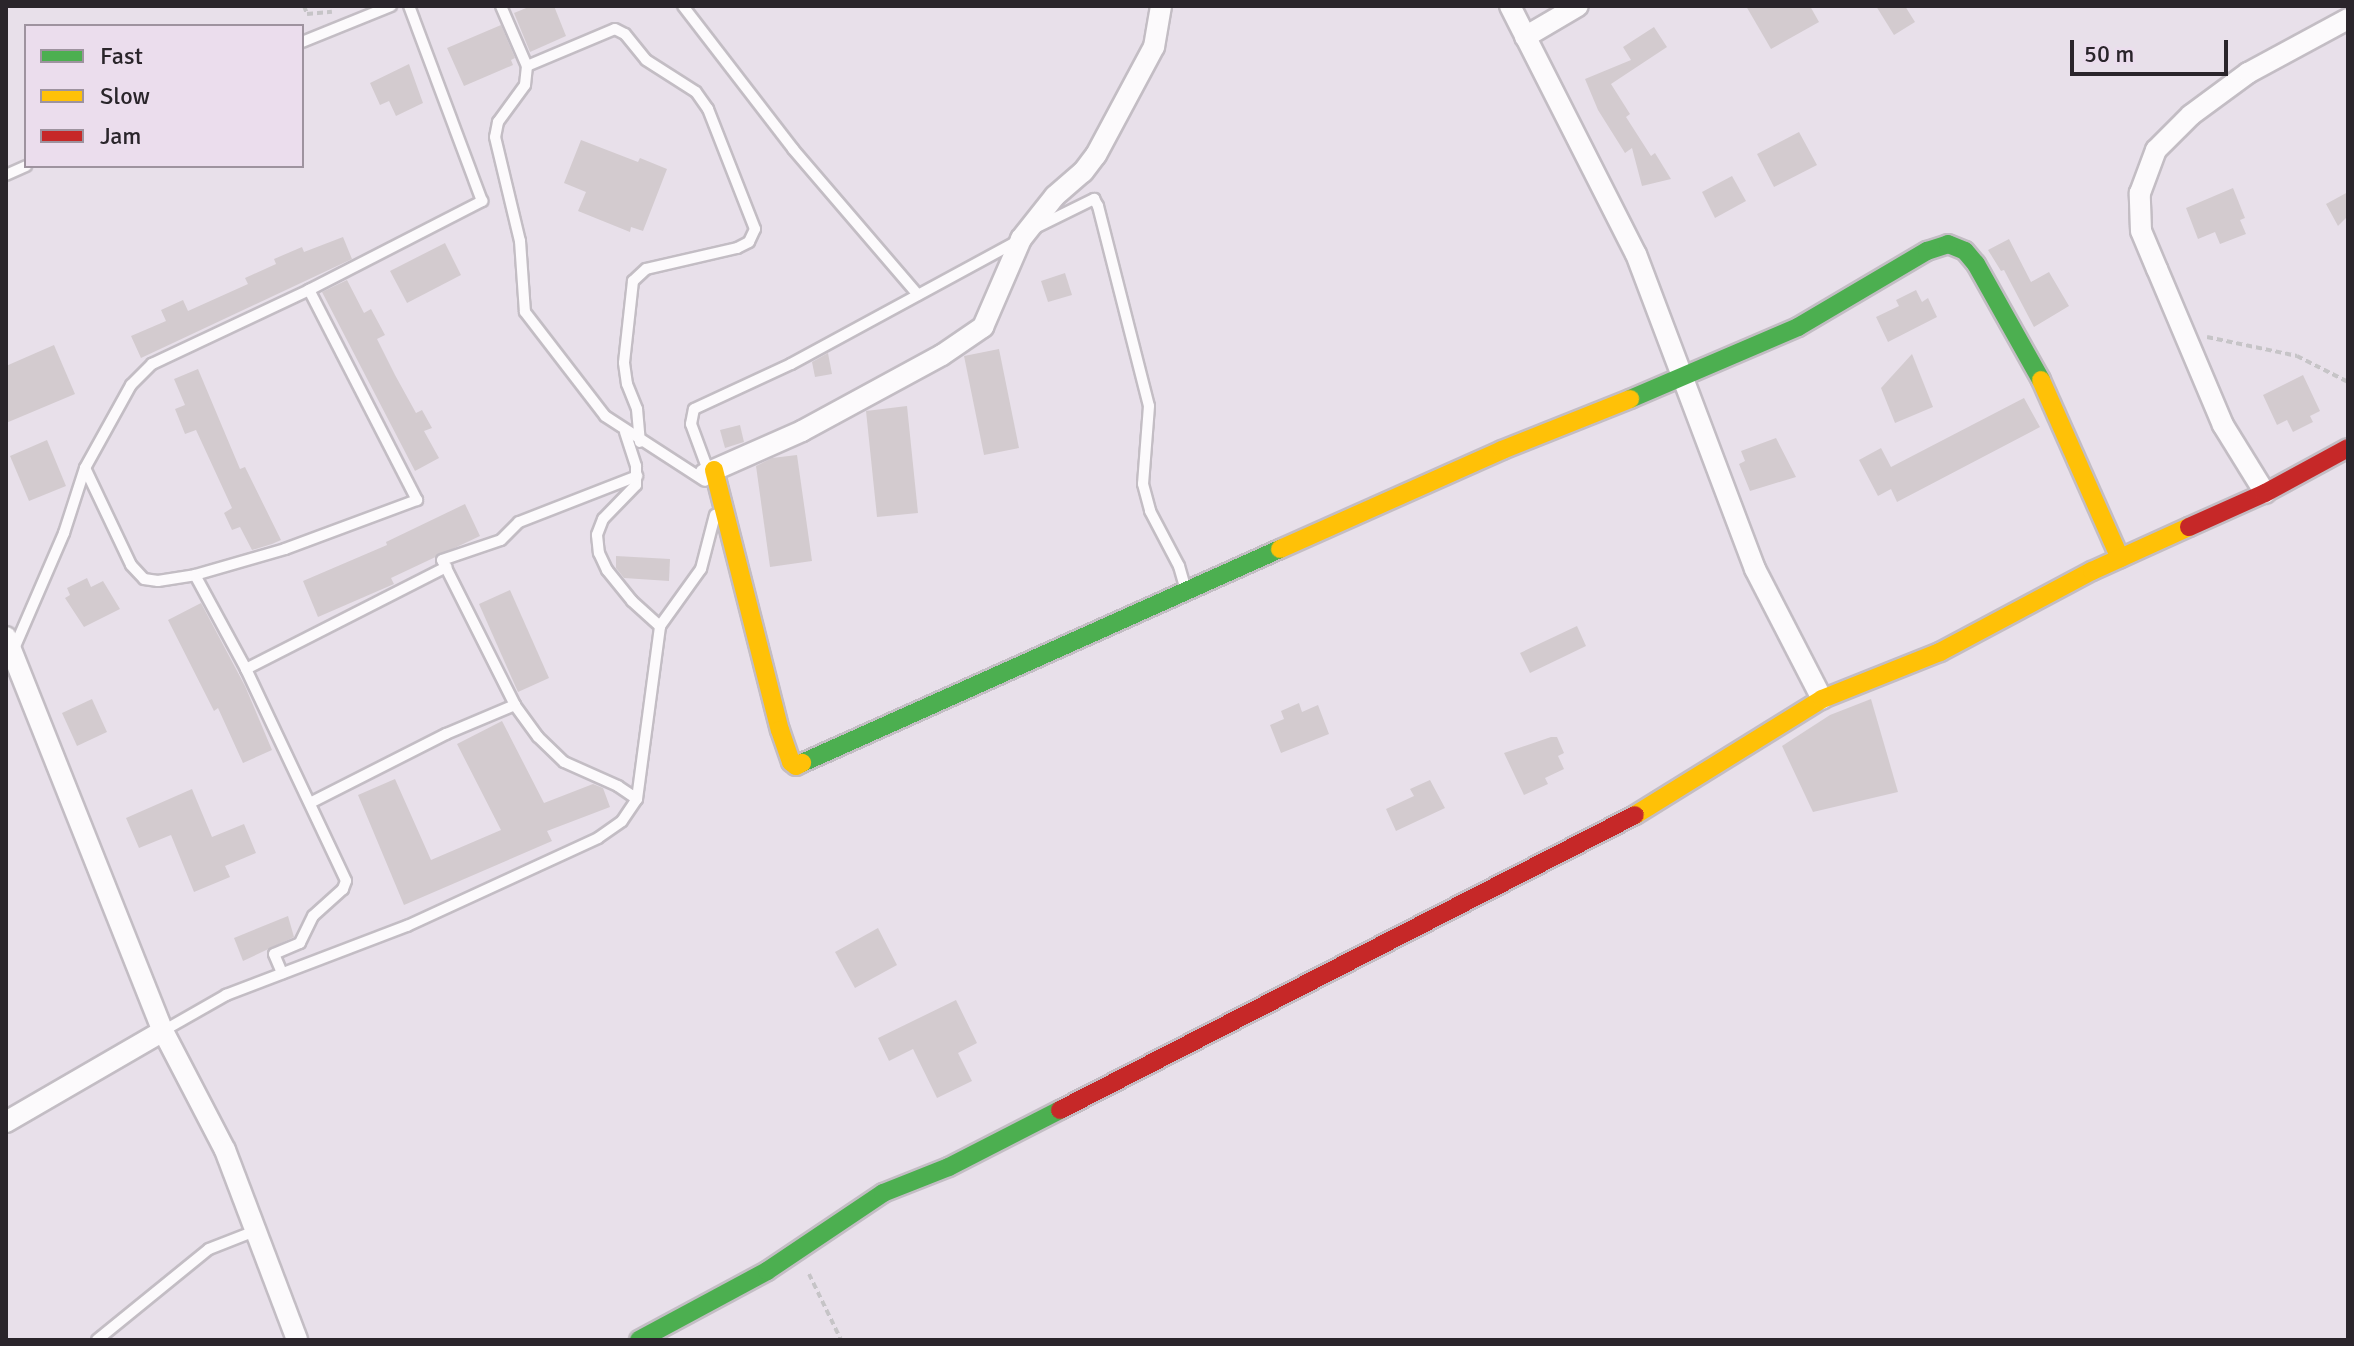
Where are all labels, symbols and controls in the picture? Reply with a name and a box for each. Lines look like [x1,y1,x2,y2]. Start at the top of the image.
legend [24,24,304,168]
scale bar [2074,24,2232,74]
text: 50 m [2084,39,2134,69]
text: Fast [100,41,143,71]
text: Slow [100,81,150,111]
text: Jam [100,121,141,151]

